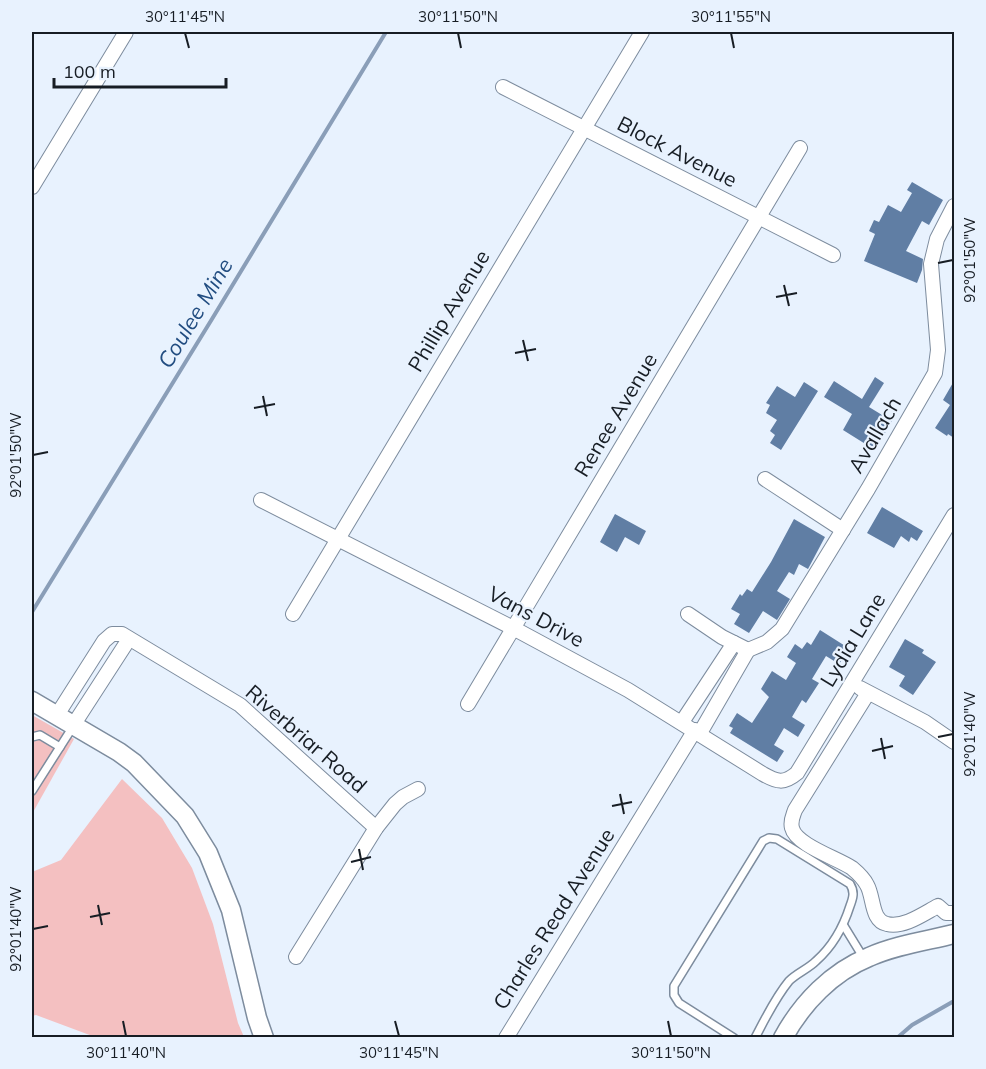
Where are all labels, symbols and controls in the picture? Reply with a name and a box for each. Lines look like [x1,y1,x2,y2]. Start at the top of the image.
text: 30°11'45"N [145,7,225,26]
text: 30°11'50"N [418,7,498,26]
text: 30°11'55"N [691,7,771,26]
scale bar [54,51,226,89]
text: 100 m [63,60,116,83]
street label: Block Avenue [613,110,742,192]
text: 92°01'50"W [960,217,979,303]
street label: Phillip Avenue [402,245,495,376]
water label: Coulee Mine [151,253,239,373]
street label: Renee Avenue [568,348,662,481]
street label: Avallach [842,392,906,477]
text: 92°01'50"W [6,412,25,498]
street label: Vans Drive [484,580,589,652]
street label: Lydia Lane [814,588,890,691]
street label: Riverbriar Road [241,679,373,798]
text: 92°01'40"W [960,691,979,777]
street label: Charles Read Avenue [487,823,619,1014]
text: 92°01'40"W [6,886,25,972]
text: 30°11'40"N [86,1043,166,1062]
text: 30°11'45"N [359,1043,439,1062]
text: 30°11'50"N [631,1043,711,1062]

